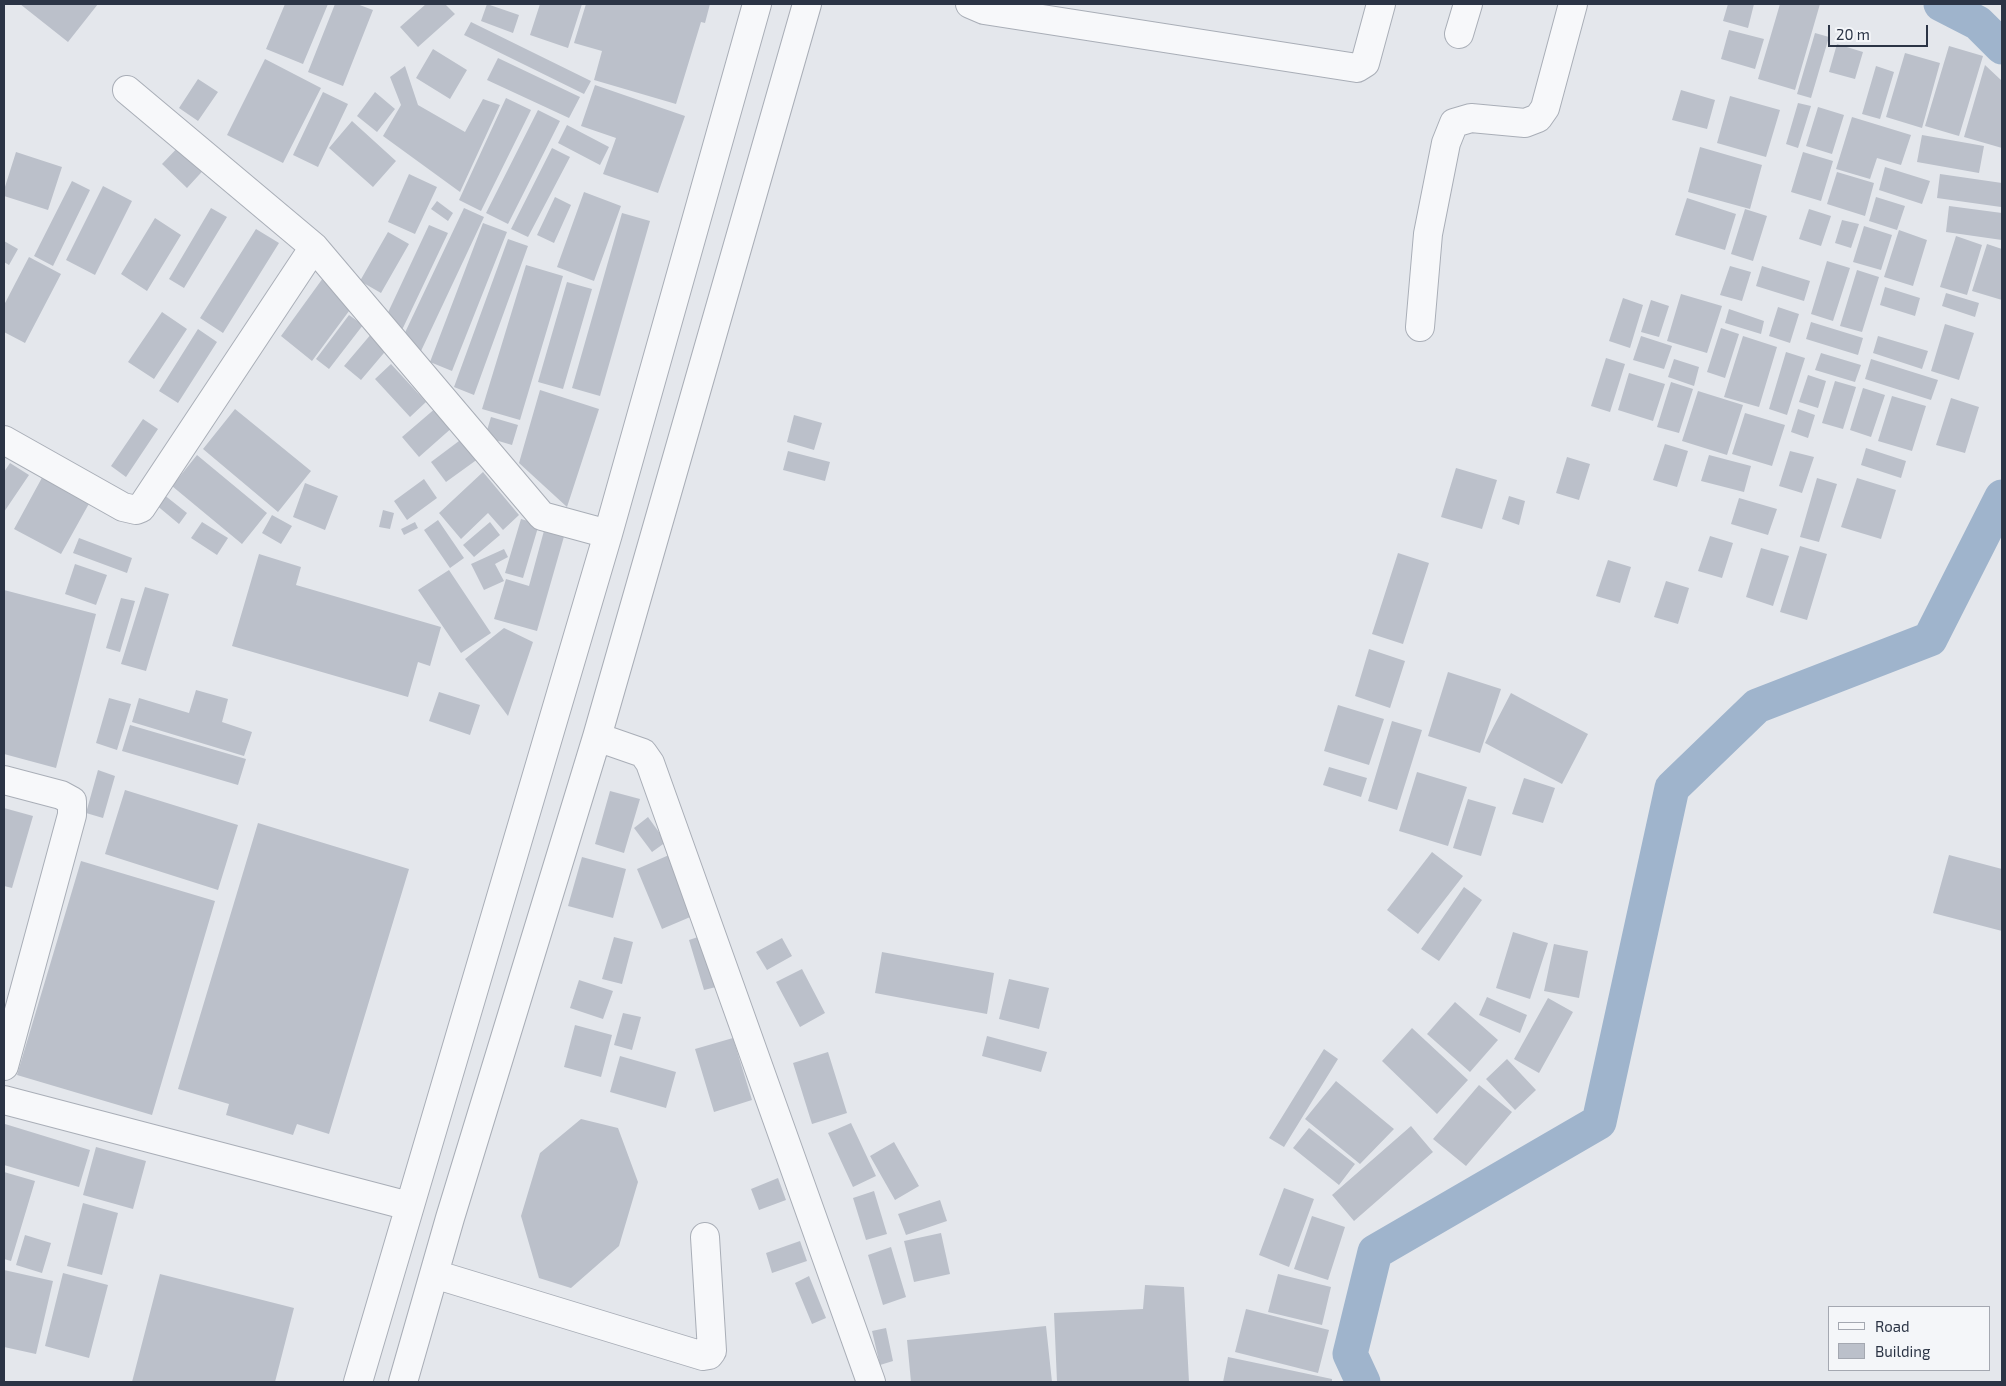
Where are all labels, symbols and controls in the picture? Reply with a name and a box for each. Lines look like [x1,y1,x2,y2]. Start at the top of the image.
scale bar [1831,15,1931,47]
text: 20 m [1836,25,1870,43]
legend [1828,1306,1991,1371]
text: Road [1875,1317,1910,1335]
text: Building [1875,1342,1930,1360]

